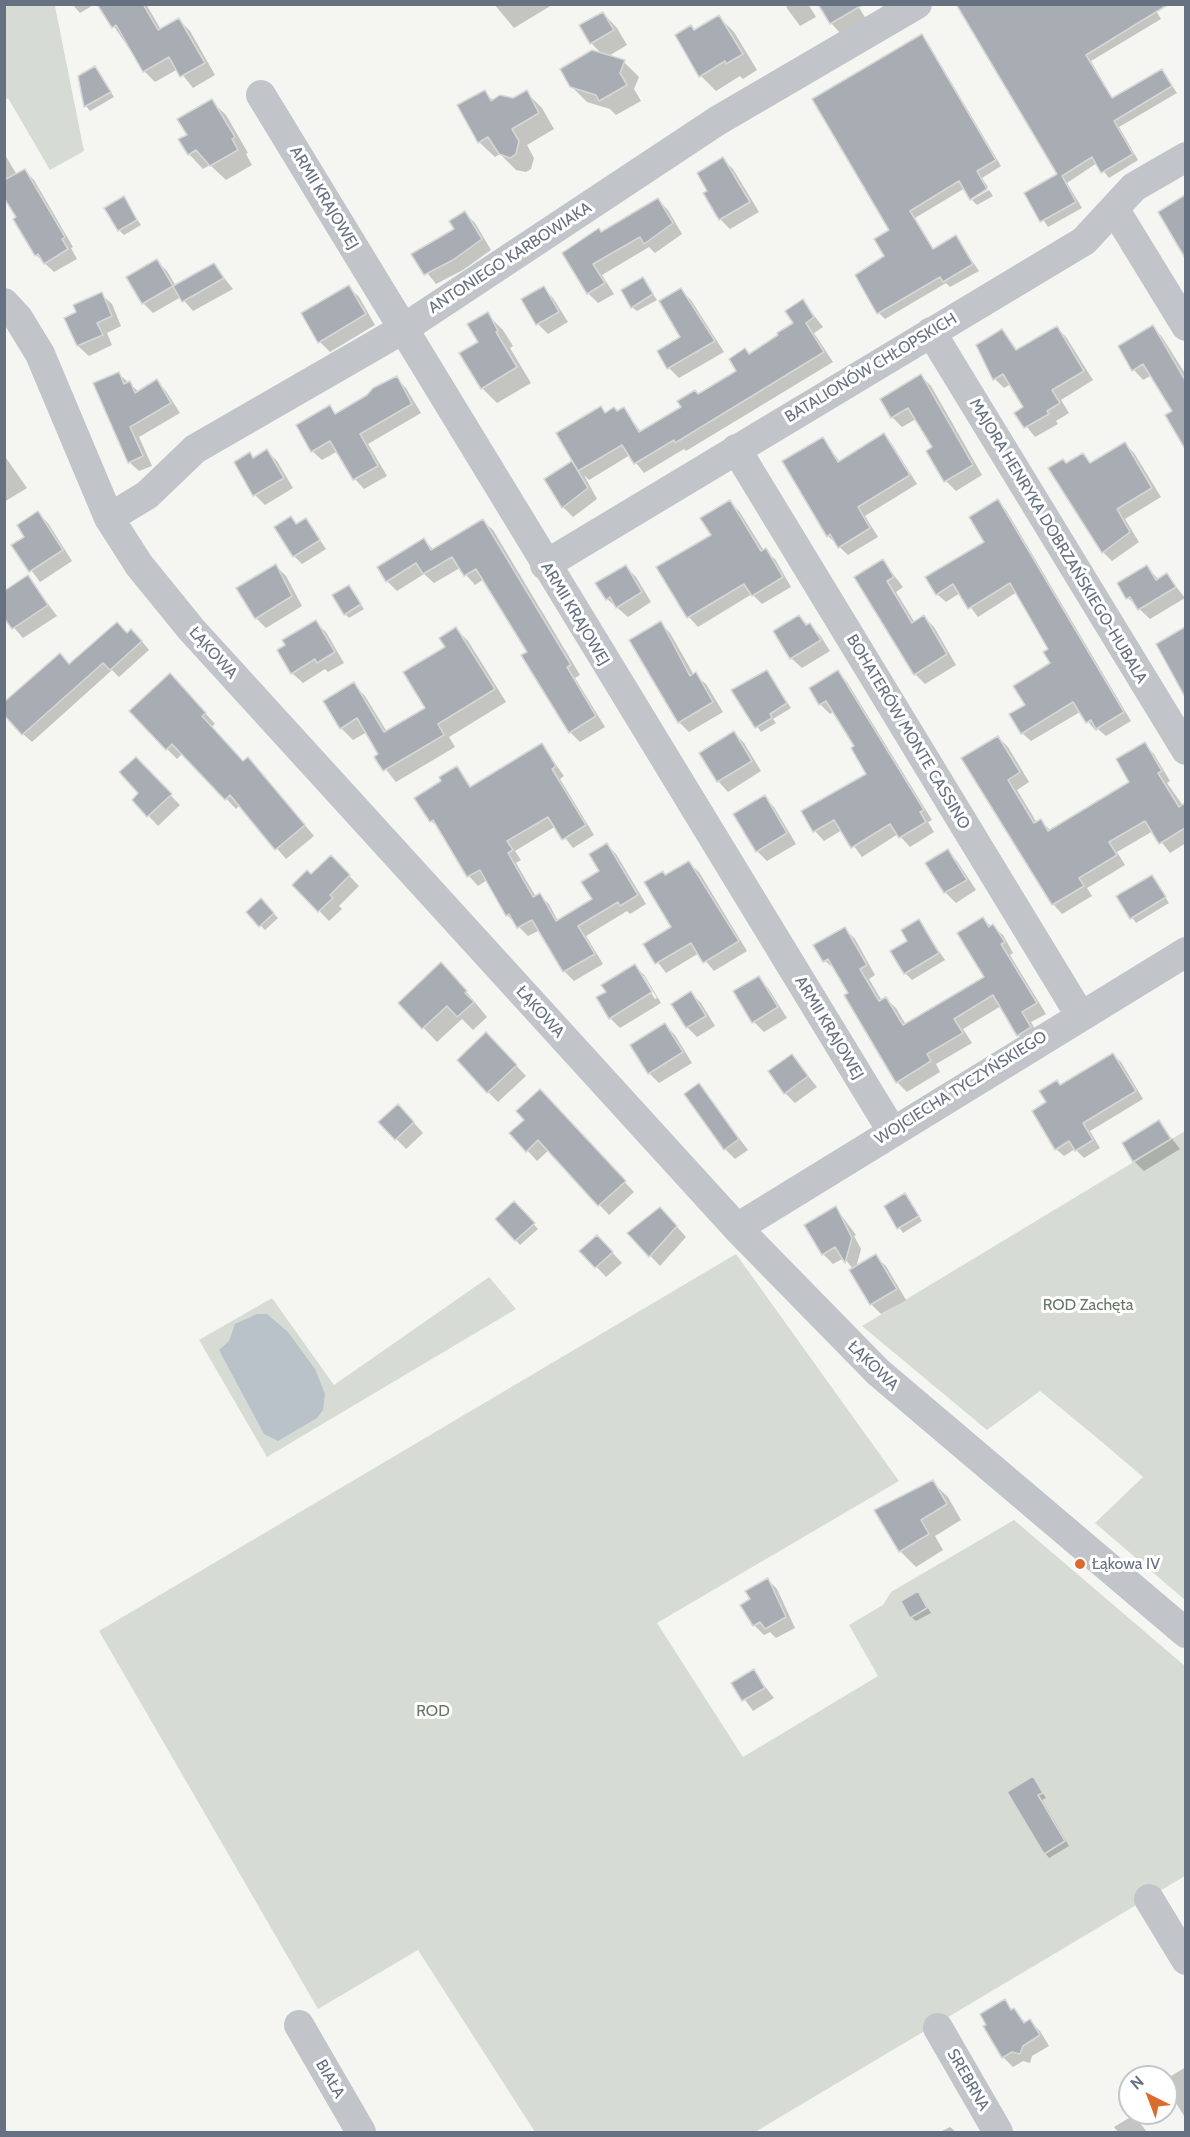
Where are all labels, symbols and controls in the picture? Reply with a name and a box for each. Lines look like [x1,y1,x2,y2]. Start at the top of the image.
street label: ARMII KRAJOWEJ [286,143,362,253]
street label: ANTONIEGO KARBOWIAKA [425,198,595,318]
street label: BATALIONÓW CHŁOPSKICH [782,309,960,427]
street label: MAJORA HENRYKA DOBRZAŃSKIEGO-HUBALA [965,395,1151,687]
street label: ARMII KRAJOWEJ [537,559,613,669]
street label: ŁĄKOWA [185,623,241,683]
street label: BOHATERÓW MONTE CASSINO [842,631,974,833]
street label: ARMII KRAJOWEJ [791,973,867,1083]
street label: ŁĄKOWA [512,982,568,1042]
street label: WOJCIECHA TYCZYŃSKIEGO [872,1027,1050,1149]
park label: ROD Zachęta [1043,1295,1133,1315]
street label: ŁĄKOWA [844,1337,902,1395]
place label: Łąkowa IV [1092,1554,1160,1574]
marker: Łąkowa IV [1073,1557,1087,1571]
park label: ROD [416,1701,450,1721]
street label: SREBRNA [943,2046,993,2114]
street label: BIAŁA [311,2056,349,2102]
north arrow [1118,2065,1178,2125]
text: N [1126,2072,1148,2094]

